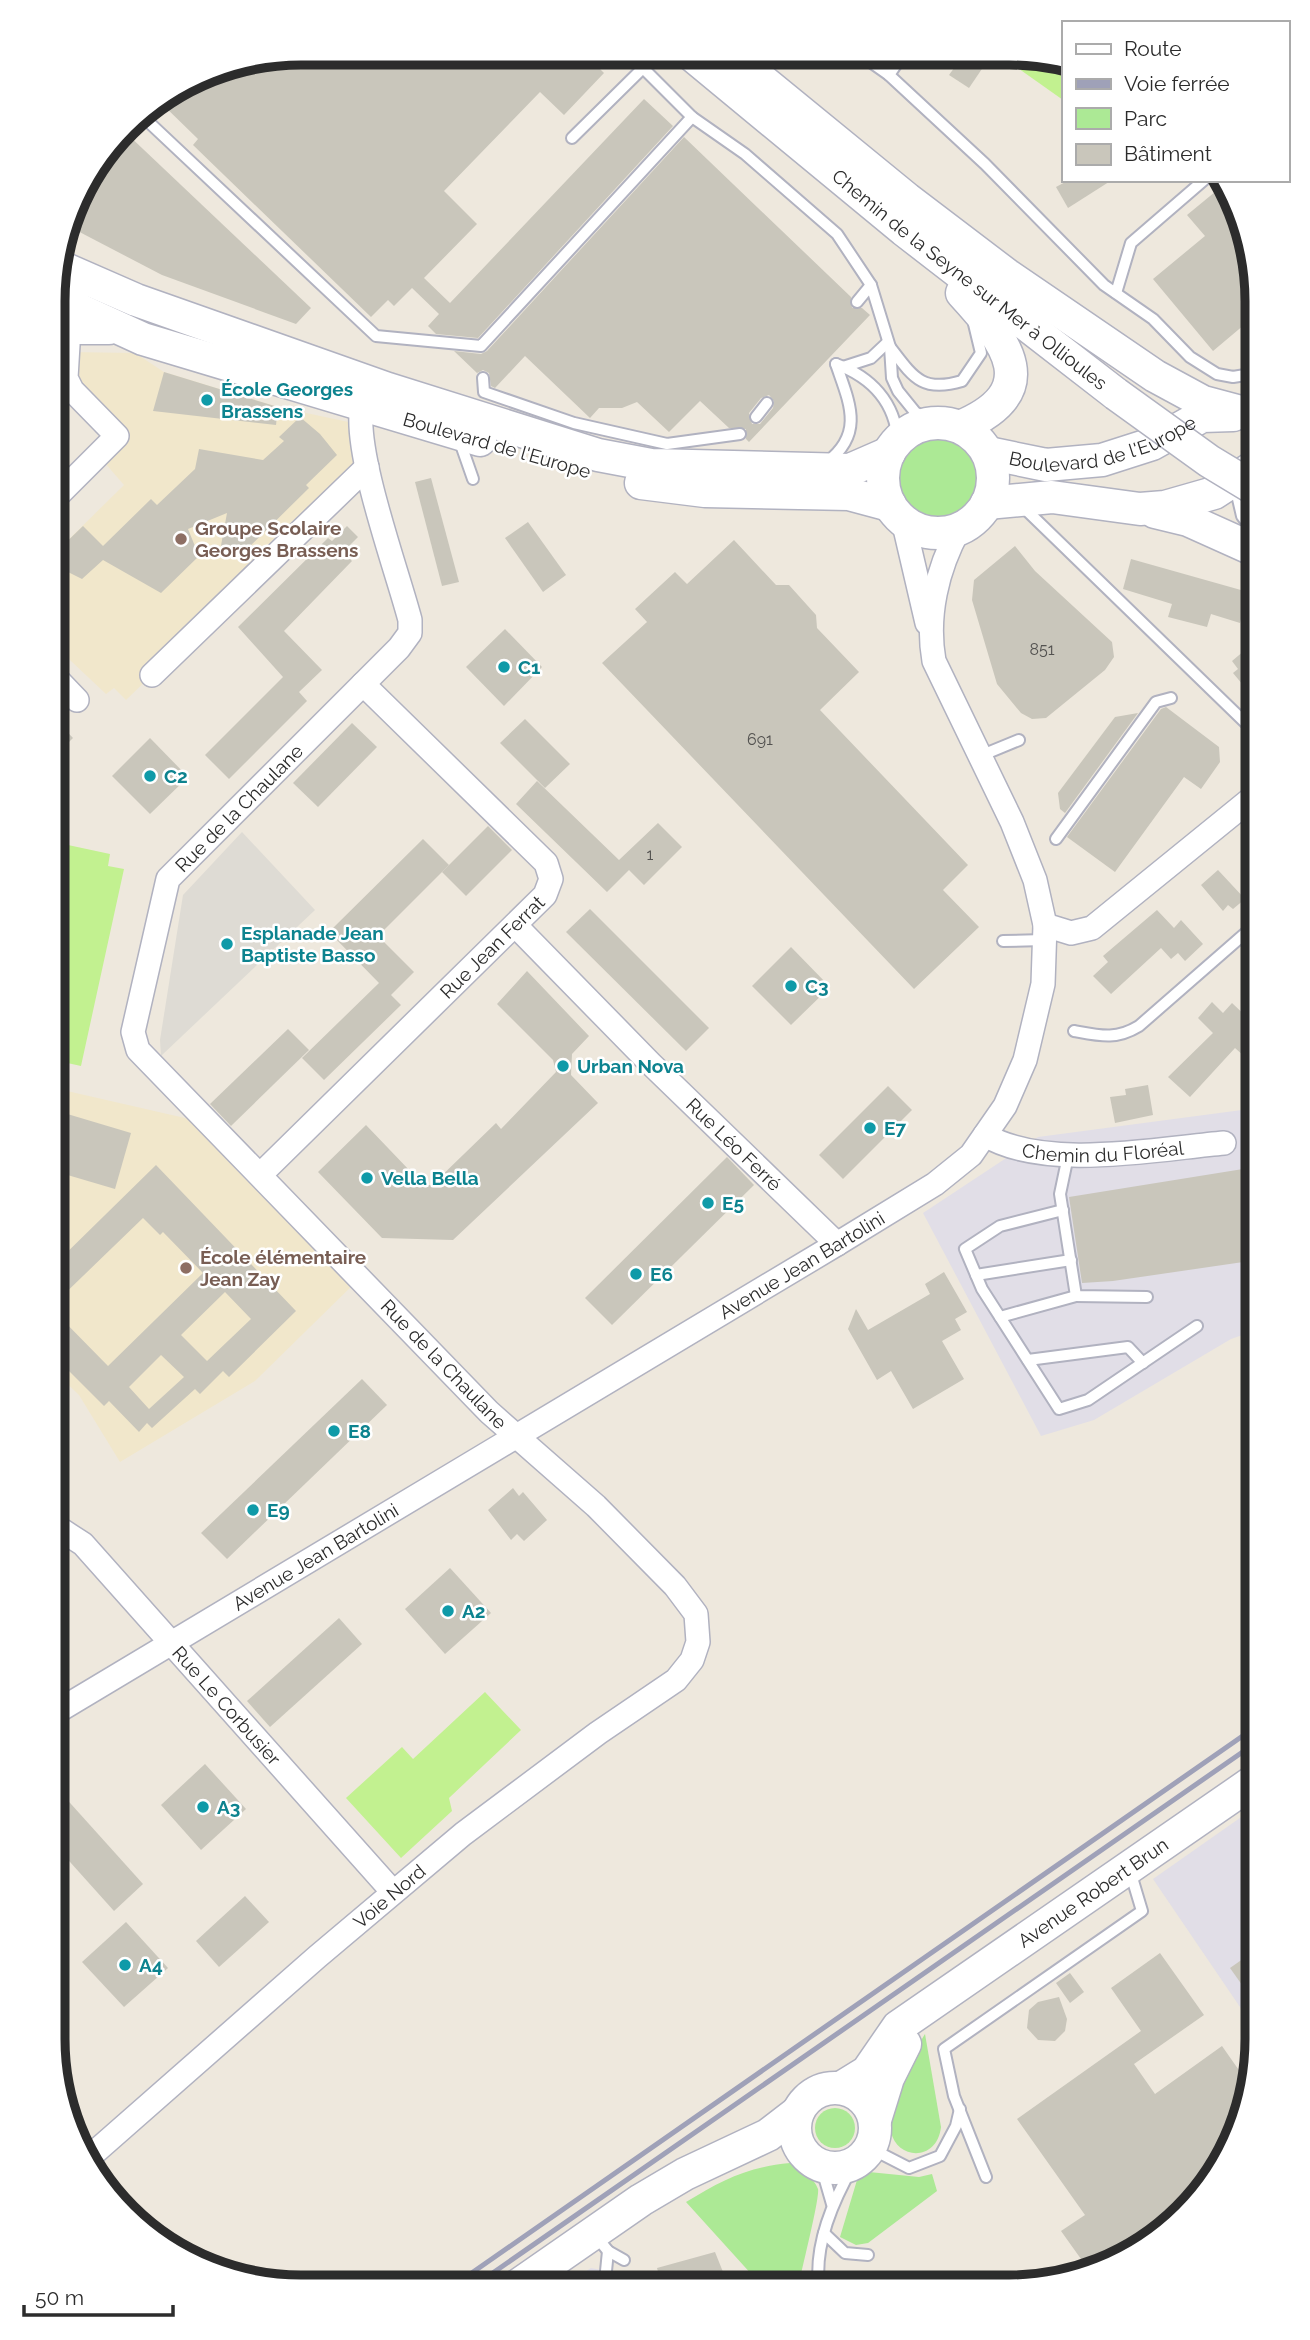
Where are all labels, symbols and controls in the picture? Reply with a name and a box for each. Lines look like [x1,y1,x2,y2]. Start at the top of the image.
legend [1062,21,1289,182]
text: Route [1124,36,1182,61]
text: Voie ferrée [1124,71,1230,96]
text: Parc [1124,106,1167,131]
text: Bâtiment [1124,141,1212,166]
street label: Chemin de la Seyne sur Mer à Ollioules [828,164,1111,394]
place label: École Georges Brassens [221,378,353,422]
marker: École Georges Brassens [199,392,215,408]
street label: Boulevard de l'Europe [401,408,593,482]
street label: Boulevard de l'Europe [1007,411,1199,476]
place label: Groupe Scolaire Georges Brassens [195,517,358,561]
marker: Groupe Scolaire Georges Brassens [173,531,189,547]
house number: 851 [1029,640,1055,659]
place label: C1 [518,656,540,678]
marker: C1 [496,659,512,675]
house number: 691 [747,730,773,749]
street label: Rue de la Chaulane [171,740,307,876]
place label: C2 [164,765,188,787]
marker: C2 [142,768,158,784]
house number: 1 [647,845,654,864]
street label: Rue Jean Ferrat [435,891,549,1003]
place label: Esplanade Jean Baptiste Basso [241,922,384,966]
marker: Esplanade Jean Baptiste Basso [219,936,235,952]
place label: C3 [805,975,829,997]
marker: C3 [783,978,799,994]
place label: Urban Nova [577,1055,684,1077]
marker: Urban Nova [555,1058,571,1074]
street label: Rue Léo Ferré [682,1093,786,1195]
place label: E7 [884,1117,906,1139]
marker: E7 [862,1120,878,1136]
street label: Chemin du Floréal [1020,1136,1186,1166]
place label: Vella Bella [381,1167,479,1189]
marker: Vella Bella [359,1170,375,1186]
place label: E5 [722,1192,744,1214]
marker: E5 [700,1195,716,1211]
street label: Avenue Jean Bartolini [715,1207,888,1323]
place label: École élémentaire Jean Zay [200,1246,366,1290]
marker: École élémentaire Jean Zay [178,1260,194,1276]
place label: E6 [650,1263,673,1285]
marker: E6 [628,1266,644,1282]
street label: Rue de la Chaulane [377,1295,511,1433]
place label: E8 [348,1420,371,1442]
marker: E8 [326,1423,342,1439]
street label: Avenue Jean Bartolini [229,1499,402,1615]
place label: E9 [267,1499,290,1521]
marker: E9 [245,1502,261,1518]
place label: A2 [462,1600,485,1622]
marker: A2 [440,1603,456,1619]
street label: Rue Le Corbusier [168,1641,286,1770]
place label: A3 [217,1796,240,1818]
marker: A3 [195,1799,211,1815]
street label: Avenue Robert Brun [1014,1833,1172,1952]
street label: Voie Nord [349,1860,430,1933]
place label: A4 [139,1954,163,1976]
marker: A4 [117,1957,133,1973]
scale bar [24,2274,173,2318]
text: 50 m [35,2285,84,2310]

